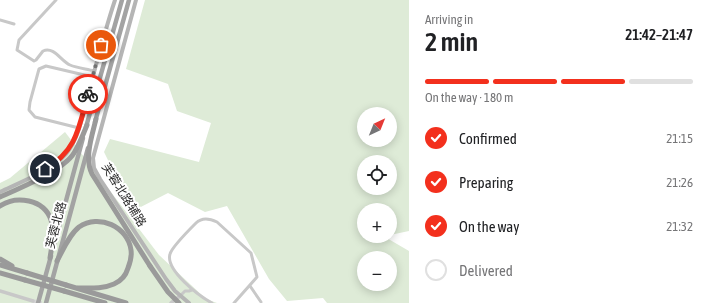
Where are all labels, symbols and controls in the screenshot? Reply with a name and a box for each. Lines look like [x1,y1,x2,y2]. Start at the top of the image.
text: Arriving in [425,12,473,27]
text: 21:42–21:47 [625,26,693,43]
text: 2 min [425,27,478,57]
pin [84,28,118,62]
icon: bag [90,34,112,56]
courier [68,74,108,114]
icon: bike [77,83,99,105]
text: On the way · 180 m [425,90,513,105]
north arrow [357,107,397,147]
map controls [357,107,397,291]
icon: check [425,127,447,149]
text: Confirmed [459,130,517,147]
text: 21:15 [666,131,693,146]
pin [28,152,62,186]
button: locate [357,155,397,195]
icon: home [34,158,56,180]
street label: 芙蓉北路辅路 [99,161,149,229]
icon: check [425,171,447,193]
text: Preparing [459,174,513,191]
text: 21:26 [666,175,693,190]
street label: 芙蓉北路 [43,200,69,250]
button: + [357,203,397,243]
icon: check [425,215,447,237]
text: On the way [459,218,520,235]
text: 21:32 [666,219,693,234]
button: − [357,251,397,291]
text: Delivered [459,262,513,279]

